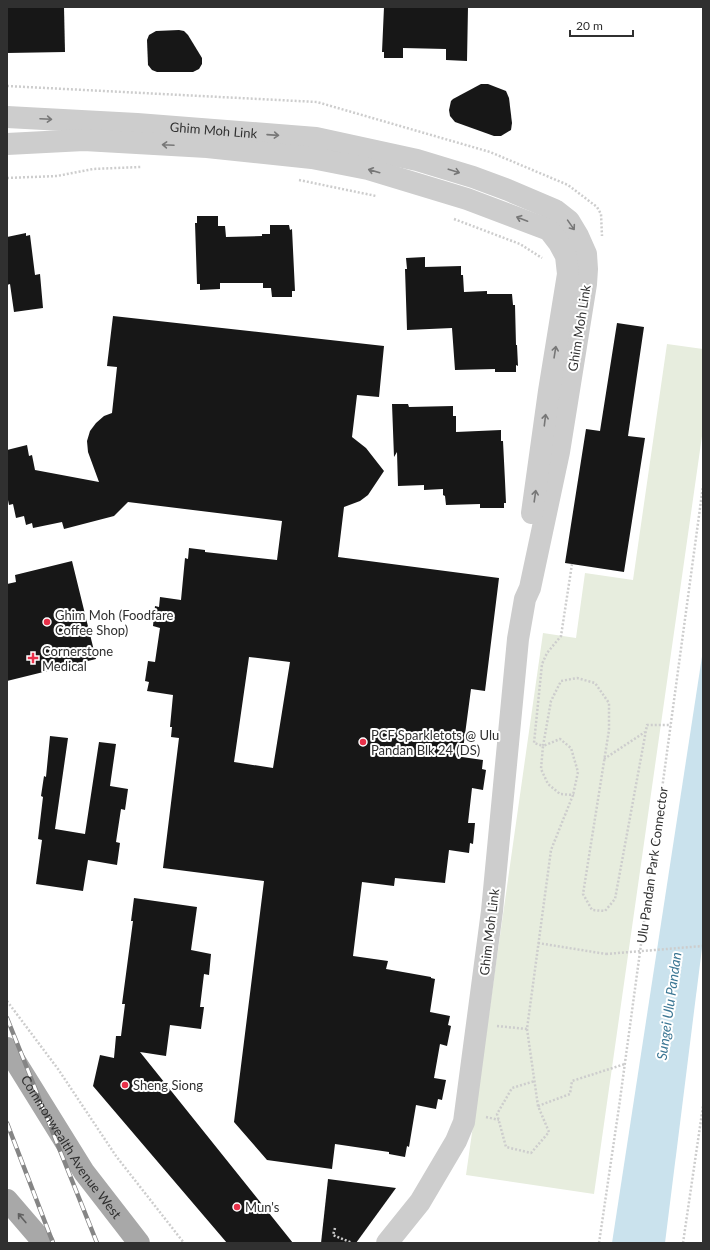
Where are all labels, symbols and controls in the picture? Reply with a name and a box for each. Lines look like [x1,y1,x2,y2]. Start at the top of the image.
scale bar [570,12,633,38]
text: 20 m [576,18,603,33]
one-way arrow [39,115,52,123]
street label: Ghim Moh Link [169,119,258,141]
one-way arrow [266,131,279,138]
one-way arrow [162,141,175,148]
one-way arrow [367,167,380,174]
one-way arrow [448,168,460,176]
one-way arrow [516,215,528,223]
one-way arrow [567,219,575,230]
street label: Ghim Moh Link [564,283,594,372]
one-way arrow [551,346,559,359]
one-way arrow [542,414,549,427]
one-way arrow [531,490,539,503]
place label: Ghim Moh (Foodfare Coffee Shop) [55,607,173,638]
marker: Ghim Moh (Foodfare Coffee Shop) [42,617,52,627]
place label: Cornerstone Medical [42,643,113,674]
marker: Cornerstone Medical [27,652,39,664]
place label: PCF Sparkletots @ Ulu Pandan Blk 24 (DS) [371,727,499,758]
marker: PCF Sparkletots @ Ulu Pandan Blk 24 (DS) [358,737,368,747]
street label: Ulu Pandan Park Connector [633,786,671,944]
street label: Ghim Moh Link [476,887,502,976]
water label: Sungei Ulu Pandan [653,951,684,1061]
street label: Commonwealth Avenue West [18,1072,125,1222]
place label: Sheng Siong [133,1077,203,1093]
marker: Sheng Siong [120,1080,130,1090]
place label: Mun's [245,1199,280,1215]
marker: Mun's [232,1202,242,1212]
one-way arrow [17,1212,26,1223]

